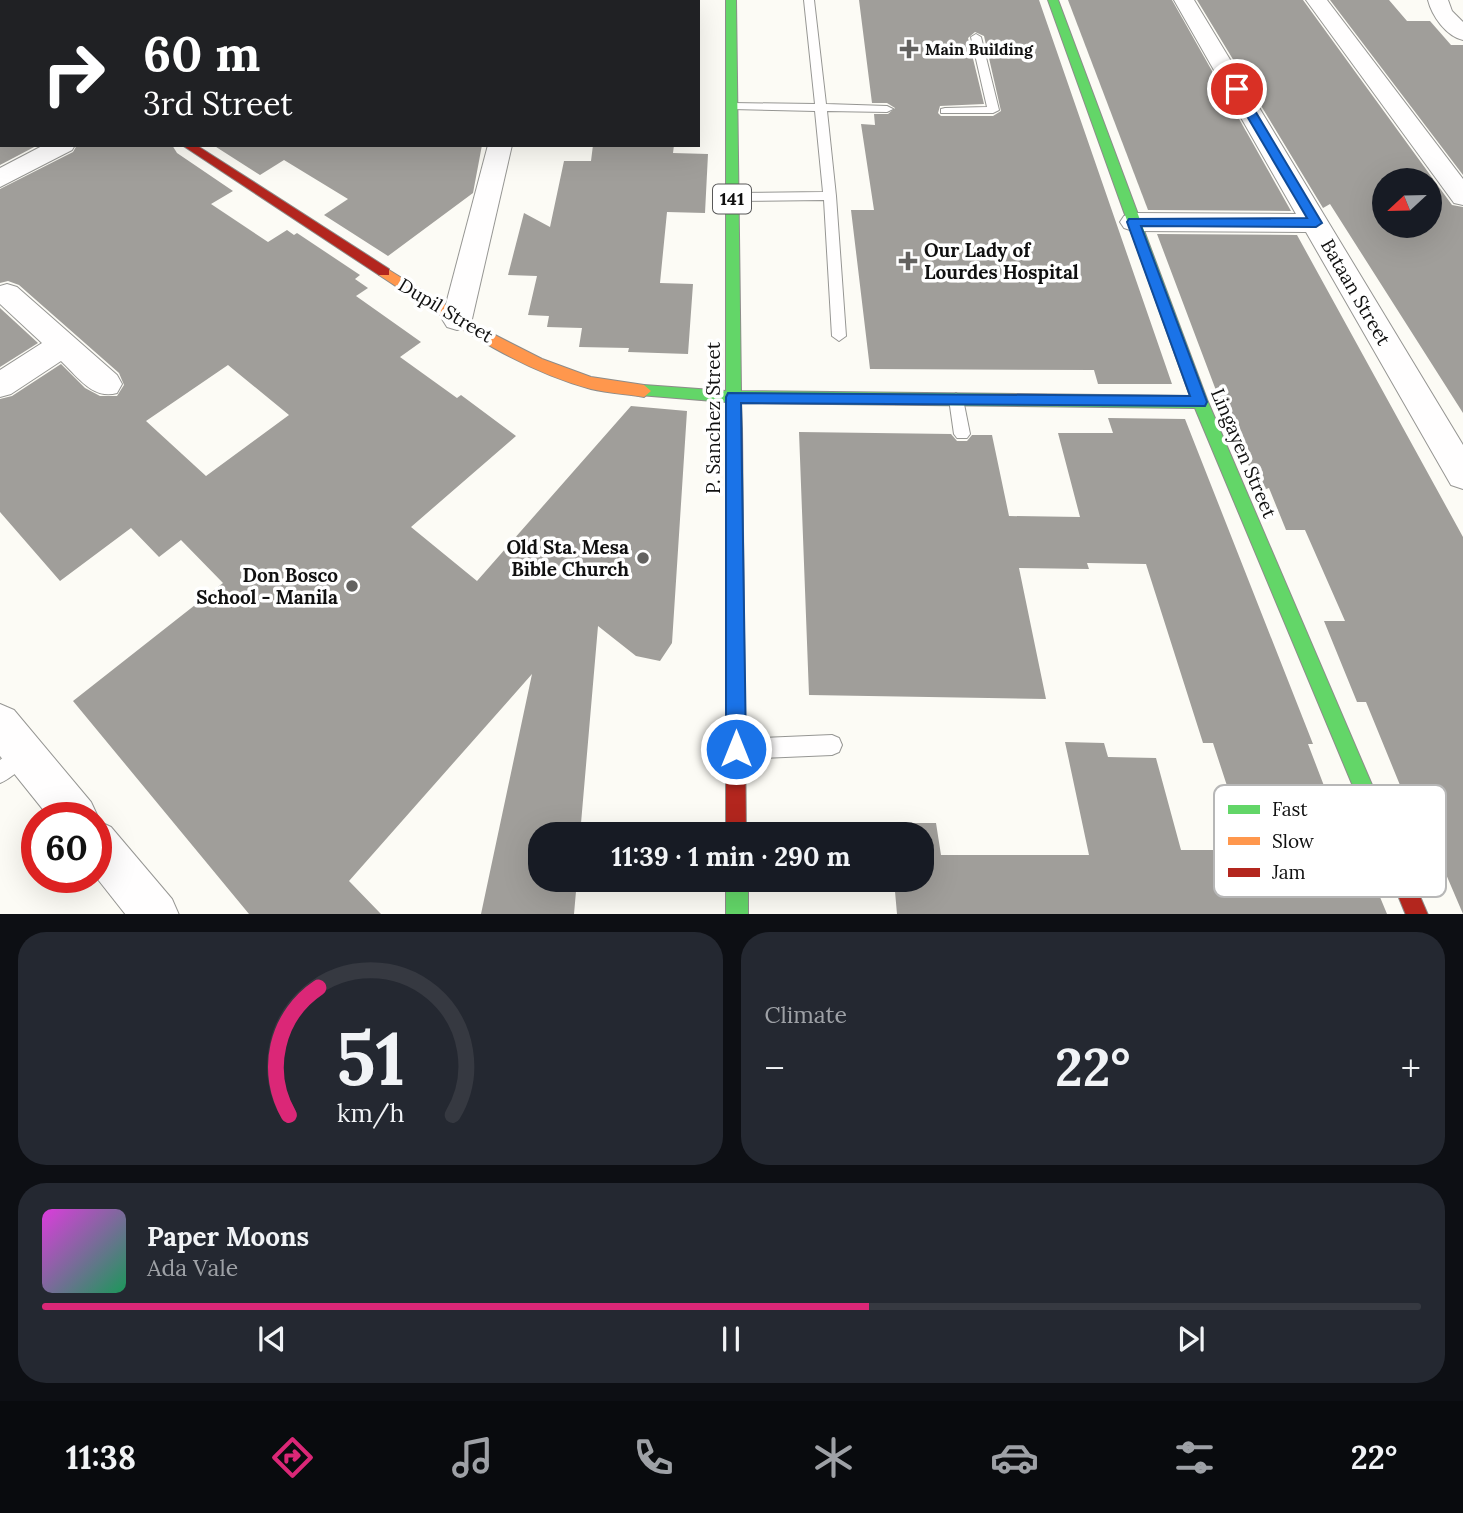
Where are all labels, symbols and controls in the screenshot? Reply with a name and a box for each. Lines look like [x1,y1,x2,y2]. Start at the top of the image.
text: 60 m [143,22,260,84]
icon: right [28,28,119,119]
marker: Main Building [899,39,919,59]
place label: Main Building [925,39,1034,59]
pin [1207,59,1267,119]
icon: arrive [1218,70,1256,108]
text: 3rd Street [143,83,293,124]
north arrow [1372,168,1442,238]
map controls [1372,168,1442,238]
road number: 141 [713,184,751,214]
street label: Bataan Street [1316,235,1396,350]
place label: Our Lady of Lourdes Hospital [924,238,1079,284]
marker: Our Lady of Lourdes Hospital [898,251,918,271]
street label: Dupil Street [394,272,498,348]
street label: P. Sanchez Street [701,341,725,494]
street label: Lingayen Street [1206,385,1282,522]
place label: Old Sta. Mesa Bible Church [507,535,629,581]
marker: Old Sta. Mesa Bible Church [635,550,651,566]
place label: Don Bosco School - Manila [196,563,338,609]
marker: Don Bosco School - Manila [344,578,360,594]
position arrow [699,712,773,786]
legend [1214,785,1446,897]
text: Fast [1272,797,1308,821]
speed limit sign: 60 [21,802,112,893]
text: Slow [1272,829,1315,853]
text: 11:39 · 1 min · 290 m [612,840,850,873]
text: Jam [1271,860,1306,884]
text: Climate [765,1000,847,1029]
text: 51 [336,1012,405,1105]
text: 22° [1055,1034,1130,1100]
text: − [765,1044,785,1092]
text: + [1401,1044,1421,1092]
text: km/h [336,1096,404,1128]
text: Paper Moons [147,1220,309,1253]
text: Ada Vale [147,1253,238,1282]
icon: previous [253,1320,291,1358]
icon: pause [712,1320,750,1358]
icon: next [1172,1320,1210,1358]
icon: directions [268,1433,317,1482]
icon: music [448,1433,497,1482]
icon: phone [629,1433,678,1482]
icon: climate [809,1433,858,1482]
icon: car [990,1433,1039,1482]
icon: filters [1170,1433,1219,1482]
text: 11:38 [66,1437,136,1478]
text: 22° [1351,1437,1397,1478]

